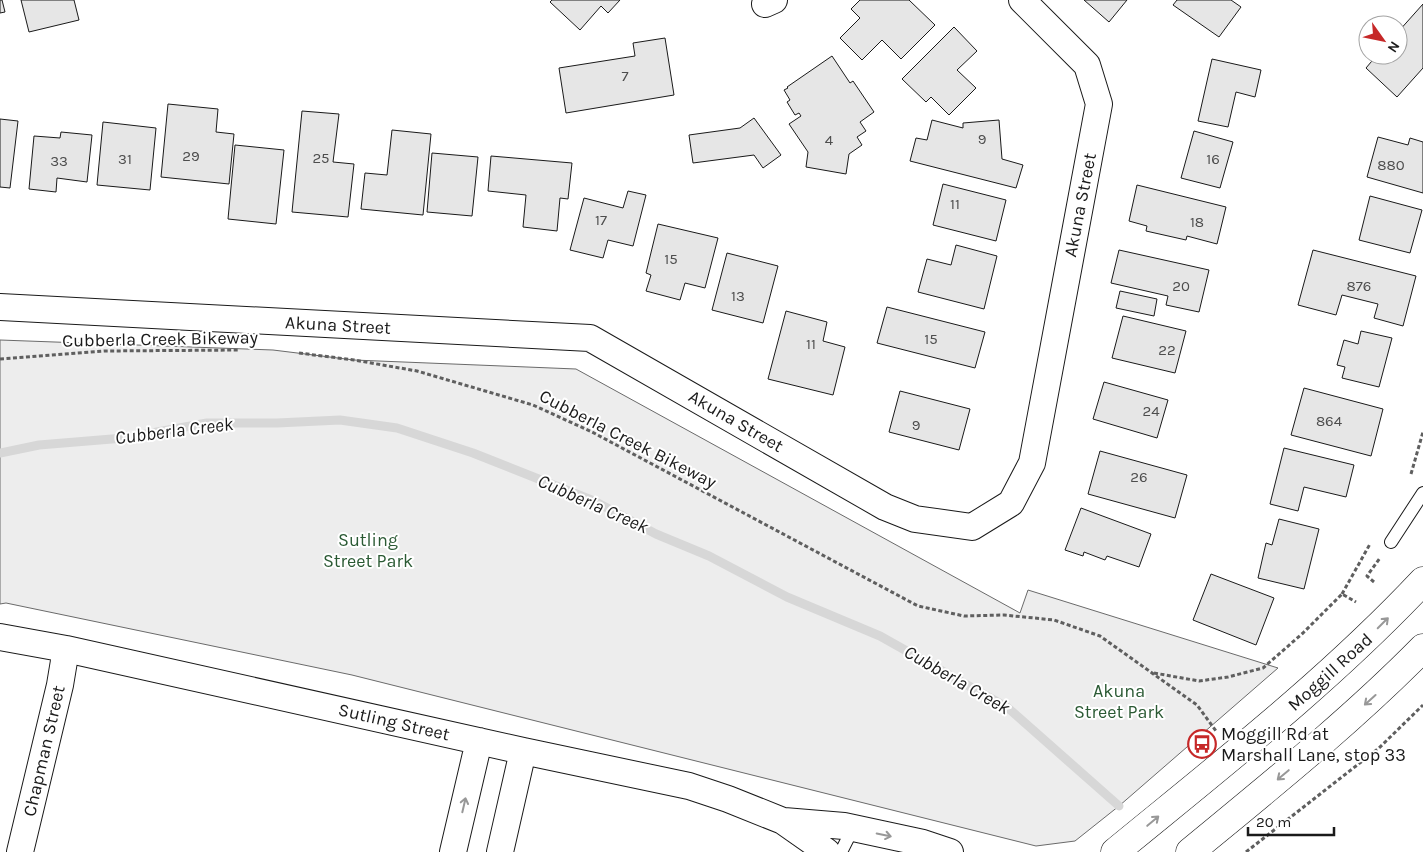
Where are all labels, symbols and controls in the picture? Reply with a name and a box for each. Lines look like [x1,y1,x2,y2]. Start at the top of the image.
north arrow [1358,15,1408,65]
text: N [1384,38,1403,56]
house number: 7 [621,67,629,85]
house number: 9 [978,130,986,148]
house number: 4 [825,131,834,149]
house number: 29 [182,147,200,165]
house number: 25 [312,149,330,167]
house number: 31 [118,150,132,168]
house number: 16 [1206,150,1220,168]
street label: Akuna Street [1059,151,1101,259]
house number: 33 [50,152,68,170]
house number: 880 [1377,156,1405,174]
house number: 11 [950,195,960,213]
house number: 17 [595,211,607,229]
house number: 18 [1190,213,1204,231]
house number: 15 [664,250,678,268]
house number: 20 [1172,277,1190,295]
house number: 876 [1347,277,1371,295]
house number: 13 [731,287,745,305]
street label: Akuna Street [285,311,392,339]
street label: Cubberla Creek Bikeway [62,326,259,352]
house number: 15 [924,330,938,348]
house number: 11 [806,335,816,353]
house number: 22 [1158,341,1176,359]
street label: Cubberla Creek Bikeway [536,385,721,494]
street label: Akuna Street [685,385,788,457]
house number: 24 [1142,402,1160,420]
house number: 864 [1316,412,1343,430]
water label: Cubberla Creek [114,413,235,449]
house number: 9 [912,416,920,434]
house number: 26 [1130,468,1148,486]
water label: Cubberla Creek [534,470,652,538]
park label: Sutling Street Park [323,529,413,572]
one-way arrow [1377,617,1389,629]
street label: Moggill Road [1283,628,1377,716]
water label: Cubberla Creek [900,641,1014,719]
park label: Akuna Street Park [1074,680,1164,723]
street label: Chapman Street [18,683,70,819]
one-way arrow [1363,694,1376,706]
street label: Sutling Street [336,698,452,746]
place label: Moggill Rd at Marshall Lane, stop 33 [1221,723,1406,766]
bus stop icon: Moggill Rd at Marshall Lane, stop 33 [1187,729,1217,759]
one-way arrow [1277,769,1290,781]
one-way arrow [460,797,469,813]
scale bar [1248,804,1334,836]
text: 20 m [1256,813,1291,831]
one-way arrow [1146,815,1159,826]
one-way arrow [875,831,891,840]

